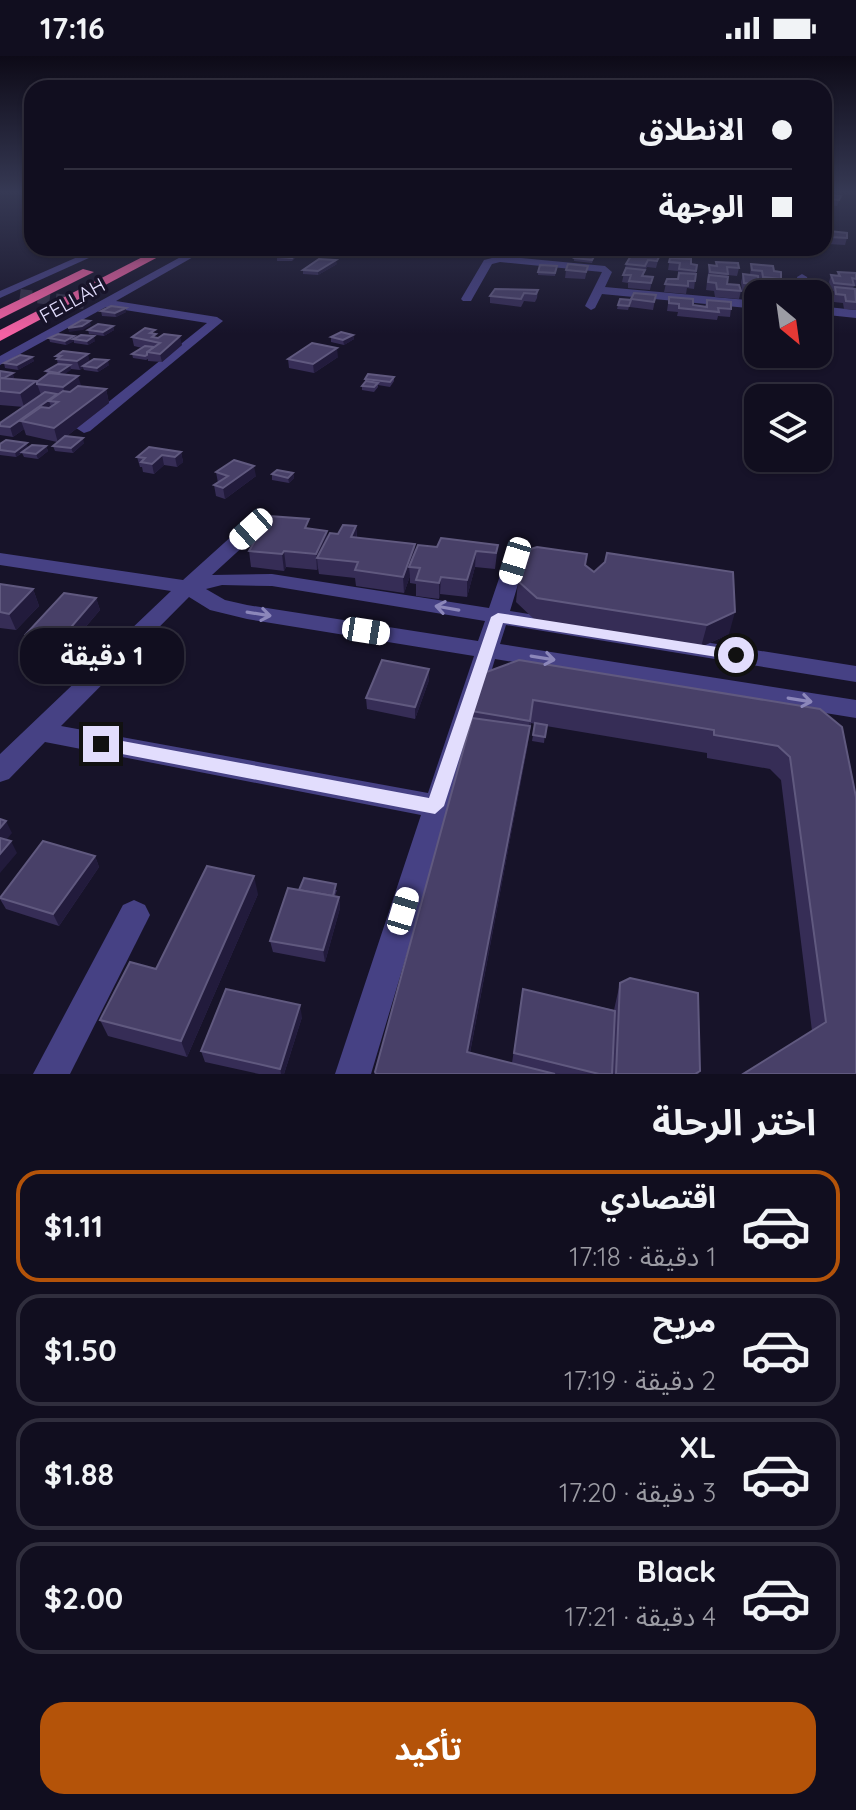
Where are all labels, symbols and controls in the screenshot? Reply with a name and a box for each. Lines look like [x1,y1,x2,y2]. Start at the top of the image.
text: 17:16 [40,9,105,47]
text: الانطلاق [639,110,744,148]
text: الوجهة [659,187,744,225]
street label: FELLAH [35,272,109,328]
north arrow [744,280,832,368]
map controls [744,280,832,472]
button: layers [744,384,832,472]
car [225,504,277,554]
car [497,535,533,587]
one-way arrow [435,600,461,615]
one-way arrow [246,607,271,622]
car [340,615,392,647]
callout: 1 دقيقة [19,628,183,684]
route start [718,637,754,673]
text: 1 دقيقة [61,639,143,672]
one-way arrow [530,651,556,666]
one-way arrow [787,693,812,708]
route end [83,726,119,762]
car [385,885,421,937]
text: اختر الرحلة [652,1099,816,1144]
text: اقتصادي [601,1178,716,1216]
icon: car [740,1190,812,1262]
text: $1.11 [44,1207,103,1245]
text: 1 دقيقة · 17:18 [569,1240,716,1273]
text: مريح [653,1302,716,1340]
icon: car [740,1314,812,1386]
text: $1.50 [44,1331,117,1369]
text: 2 دقيقة · 17:19 [564,1364,716,1397]
text: XL [679,1428,716,1466]
icon: car [740,1438,812,1510]
text: $1.88 [44,1455,114,1493]
text: 3 دقيقة · 17:20 [559,1476,716,1509]
text: Black [637,1552,716,1590]
icon: car [740,1562,812,1634]
text: $2.00 [44,1579,123,1617]
text: 4 دقيقة · 17:21 [565,1600,716,1633]
button: تأكيد [40,1702,816,1794]

